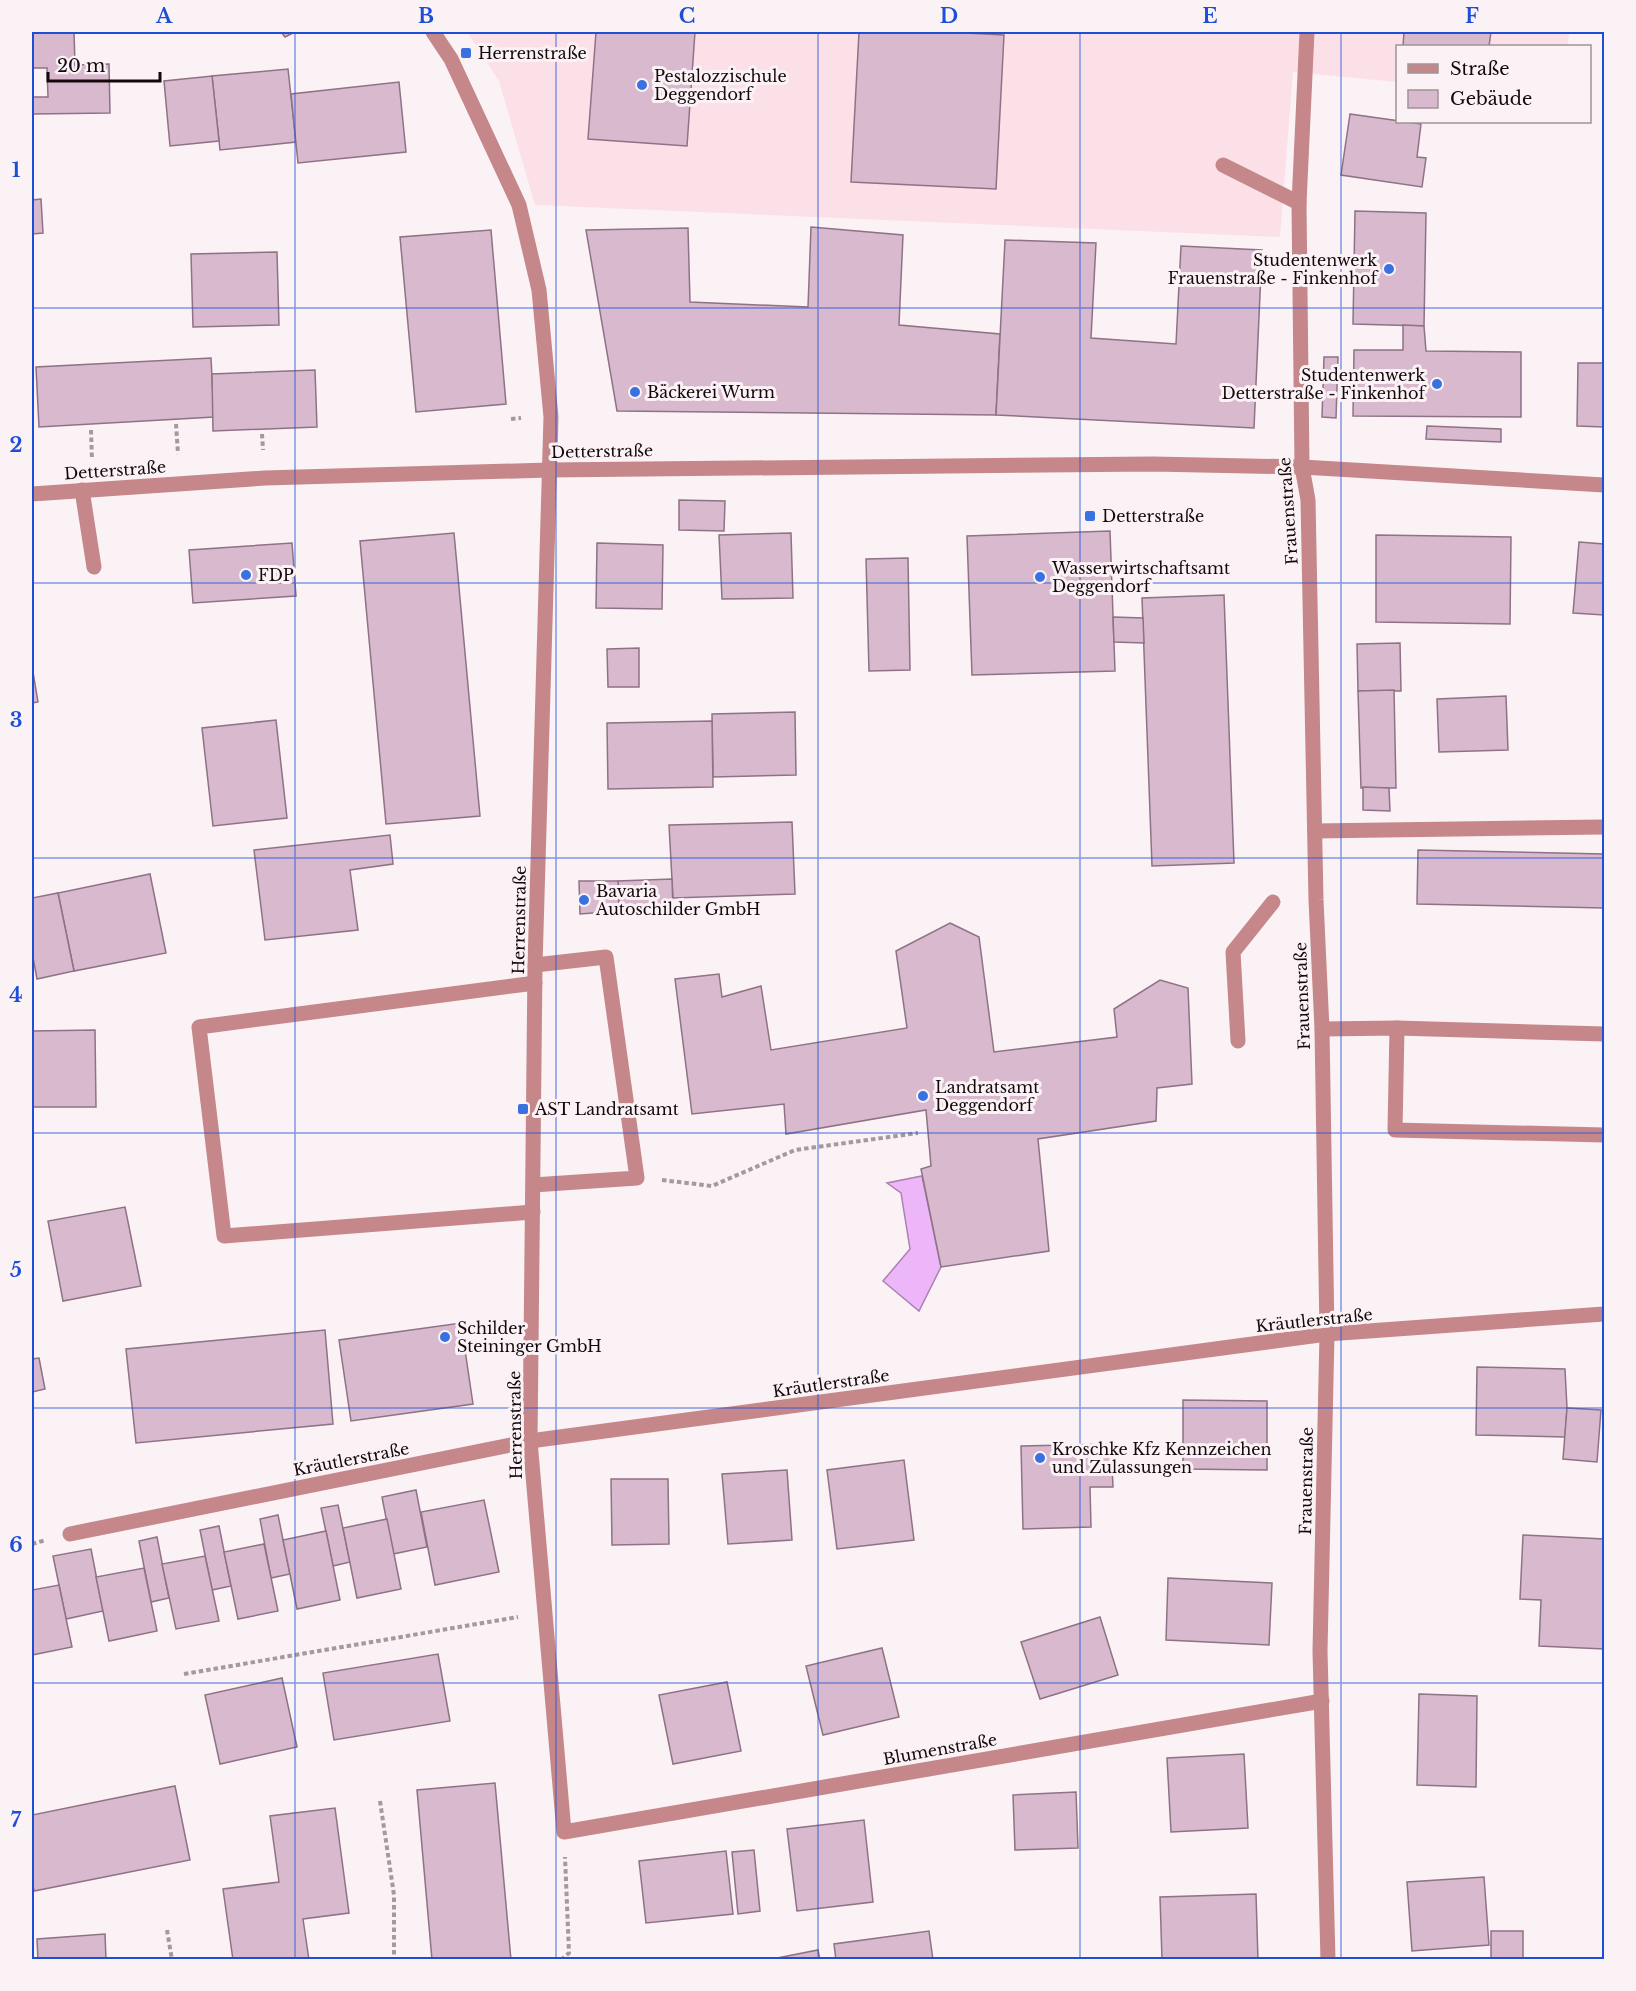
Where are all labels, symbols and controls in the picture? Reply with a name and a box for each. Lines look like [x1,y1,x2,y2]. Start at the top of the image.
text: A [155,4,173,28]
text: B [418,4,434,28]
text: C [679,4,695,28]
text: D [940,4,958,28]
text: E [1202,4,1218,28]
text: F [1465,4,1479,28]
place label: Herrenstraße [478,43,587,63]
scale bar [48,45,160,83]
legend [1396,45,1591,123]
marker: Herrenstraße [459,46,473,60]
text: 20 m [57,55,105,77]
text: Straße [1450,58,1510,80]
place label: Pestalozzischule Deggendorf [654,66,787,104]
marker: Pestalozzischule Deggendorf [635,78,649,92]
text: Gebäude [1450,88,1532,110]
text: 1 [12,158,21,182]
place label: Studentenwerk Frauenstraße - Finkenhof [1168,250,1379,288]
marker: Studentenwerk Frauenstraße - Finkenhof [1382,262,1396,276]
place label: Studentenwerk Detterstraße - Finkenhof [1222,365,1427,403]
marker: Studentenwerk Detterstraße - Finkenhof [1430,377,1444,391]
place label: Bäckerei Wurm [647,382,775,402]
marker: Bäckerei Wurm [628,385,642,399]
text: 2 [9,433,23,457]
street label: Detterstraße [551,440,653,462]
street label: Detterstraße [63,456,167,484]
street label: Frauenstraße [1274,456,1302,566]
place label: Detterstraße [1102,506,1204,526]
marker: Detterstraße [1083,509,1097,523]
place label: Wasserwirtschaftsamt Deggendorf [1051,558,1230,596]
place label: FDP [258,565,294,585]
marker: FDP [239,568,253,582]
marker: Wasserwirtschaftsamt Deggendorf [1033,570,1047,584]
text: 3 [10,708,22,732]
street label: Herrenstraße [508,865,530,975]
place label: Bavaria Autoschilder GmbH [595,881,761,919]
marker: Bavaria Autoschilder GmbH [577,893,591,907]
street label: Frauenstraße [1290,942,1314,1050]
text: 4 [9,983,23,1007]
place label: Landratsamt Deggendorf [935,1077,1039,1115]
marker: Landratsamt Deggendorf [916,1089,930,1103]
place label: AST Landratsamt [534,1099,679,1119]
marker: AST Landratsamt [516,1102,530,1116]
text: 5 [10,1258,22,1282]
street label: Kräutlerstraße [1254,1304,1374,1336]
place label: Schilder Steininger GmbH [457,1318,602,1356]
marker: Schilder Steininger GmbH [438,1330,452,1344]
street label: Kräutlerstraße [771,1365,891,1401]
street label: Herrenstraße [504,1370,526,1480]
street label: Frauenstraße [1295,1427,1317,1535]
street label: Kräutlerstraße [291,1438,411,1480]
place label: Kroschke Kfz Kennzeichen und Zulassungen [1052,1439,1271,1477]
marker: Kroschke Kfz Kennzeichen und Zulassungen [1033,1451,1047,1465]
text: 6 [9,1533,23,1557]
street label: Blumenstraße [881,1729,999,1769]
text: 7 [11,1808,22,1832]

